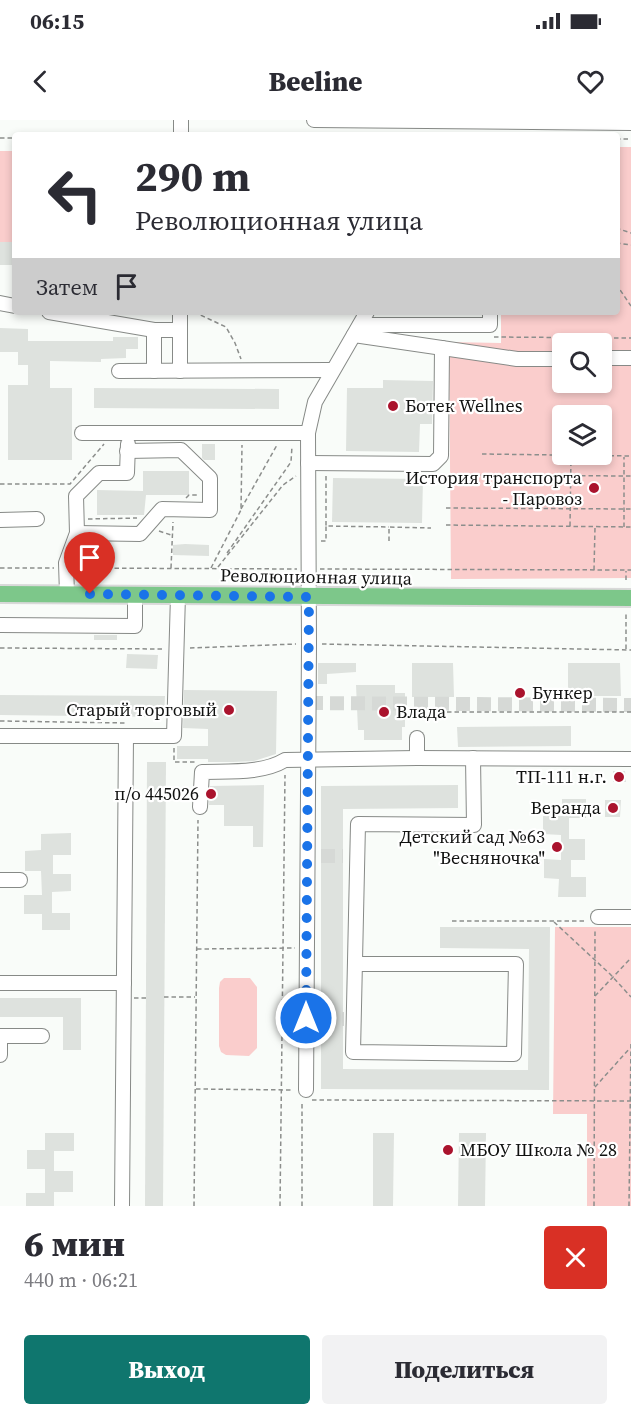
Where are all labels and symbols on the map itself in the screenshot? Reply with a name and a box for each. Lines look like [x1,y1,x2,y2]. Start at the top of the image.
place label: Ботек Wellnes [405,393,523,418]
marker: Ботек Wellnes [386,399,400,413]
place label: История транспорта - Паровоз [405,465,583,511]
marker: История транспорта - Паровоз [587,481,601,495]
pin [64,532,115,594]
street label: Революционная улица [220,562,413,591]
place label: Бункер [532,680,593,705]
marker: Бункер [513,686,527,700]
place label: Старый торговый [66,697,217,722]
place label: Влада [396,699,447,724]
marker: Старый торговый [222,703,236,717]
marker: Влада [377,705,391,719]
place label: ТП-111 н.г. [516,764,607,789]
marker: ТП-111 н.г. [612,770,626,784]
place label: п/о 445026 [114,781,199,806]
marker: п/о 445026 [204,787,218,801]
place label: Веранда [531,795,602,820]
marker: Веранда [606,801,620,815]
place label: Детский сад №63 "Весняночка" [399,824,545,870]
marker: Детский сад №63 "Весняночка" [550,840,564,854]
position arrow [274,986,338,1050]
place label: МБОУ Школа № 28 [460,1137,617,1162]
marker: МБОУ Школа № 28 [441,1143,455,1157]

